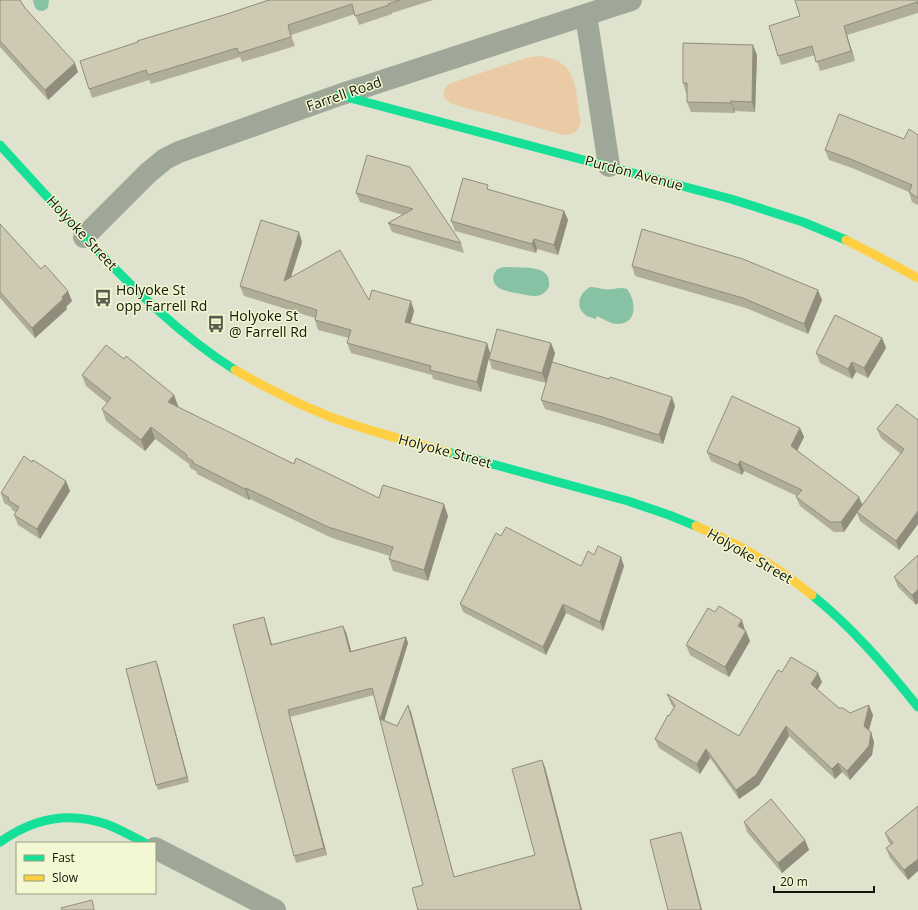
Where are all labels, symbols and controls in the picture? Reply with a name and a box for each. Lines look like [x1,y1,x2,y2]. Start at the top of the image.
street label: Farrell Road [304,72,384,115]
street label: Purdon Avenue [583,150,685,195]
street label: Holyoke Street [43,191,122,274]
place label: Holyoke St opp Farrell Rd [116,280,207,315]
bus stop icon: Holyoke St opp Farrell Rd [93,288,113,308]
place label: Holyoke St @ Farrell Rd [229,306,307,341]
bus stop icon: Holyoke St @ Farrell Rd [206,314,226,334]
street label: Holyoke Street [396,429,494,472]
street label: Holyoke Street [704,523,796,588]
legend [16,842,156,894]
text: Fast [52,849,75,866]
scale bar [774,868,874,894]
text: Slow [52,869,79,886]
text: 20 m [780,873,808,890]

